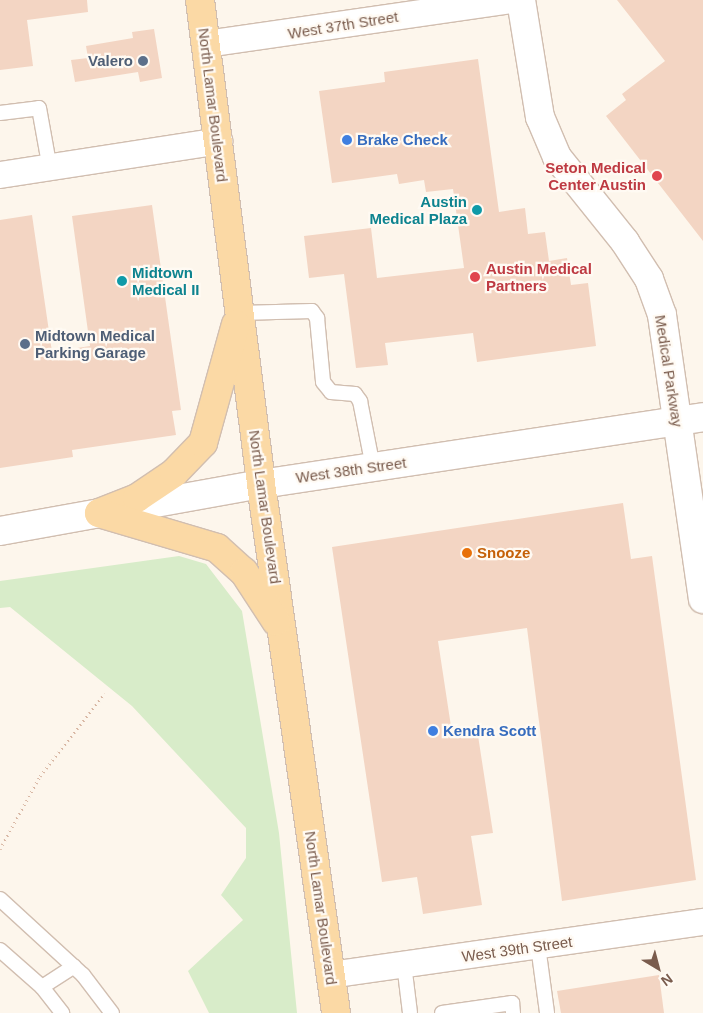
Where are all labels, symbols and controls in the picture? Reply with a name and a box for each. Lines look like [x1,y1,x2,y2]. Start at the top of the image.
street label: West 37th Street [287,7,399,43]
street label: North Lamar Boulevard [195,27,231,183]
place label: Valero [88,52,133,70]
marker: Valero [137,55,149,67]
place label: Brake Check [357,131,448,149]
marker: Brake Check [341,134,353,146]
place label: Seton Medical Center Austin [545,158,646,193]
marker: Seton Medical Center Austin [650,169,664,183]
place label: Austin Medical Plaza [369,192,467,227]
marker: Austin Medical Plaza [471,204,483,216]
place label: Austin Medical Partners [486,259,592,294]
place label: Midtown Medical II [132,263,200,298]
marker: Austin Medical Partners [468,270,482,284]
marker: Midtown Medical II [116,275,128,287]
street label: Medical Parkway [651,314,687,428]
place label: Midtown Medical Parking Garage [35,326,155,361]
marker: Midtown Medical Parking Garage [19,338,31,350]
street label: North Lamar Boulevard [245,429,285,585]
street label: West 38th Street [295,453,407,487]
place label: Snooze [477,544,530,562]
marker: Snooze [461,547,473,559]
place label: Kendra Scott [443,722,536,740]
marker: Kendra Scott [427,725,439,737]
street label: North Lamar Boulevard [301,830,341,986]
street label: West 39th Street [461,932,573,966]
north arrow [633,943,683,993]
text: N [658,971,676,989]

